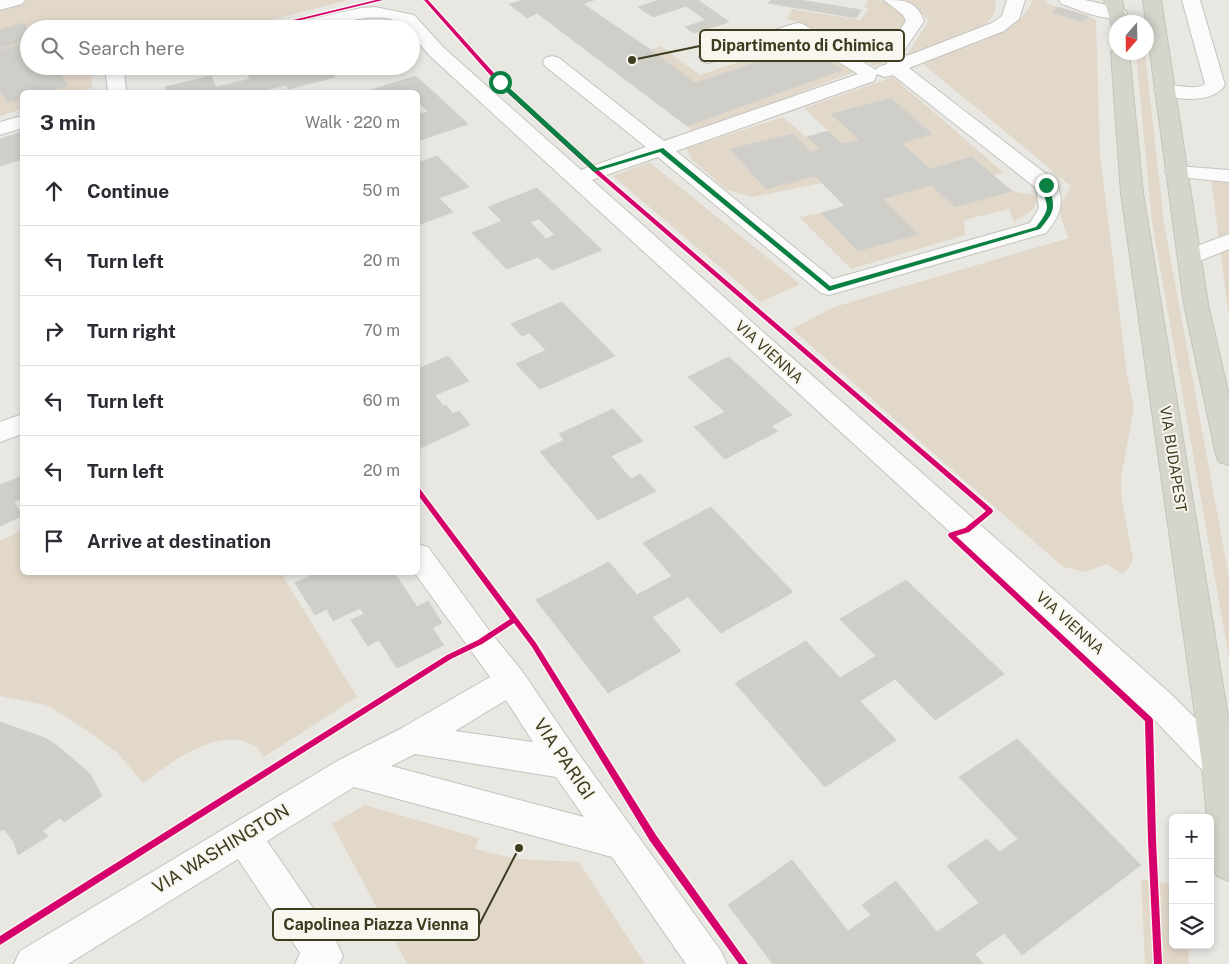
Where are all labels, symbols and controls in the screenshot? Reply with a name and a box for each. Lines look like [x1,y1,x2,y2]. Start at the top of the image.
north arrow [1109,15,1154,60]
search box [20,20,420,75]
callout: Dipartimento di Chimica [700,30,904,61]
icon: search [38,34,66,62]
text: Dipartimento di Chimica [710,36,894,55]
text: Search here [78,37,185,59]
route start [489,71,512,94]
text: 3 min [40,110,96,135]
text: Walk · 220 m [305,113,400,132]
route end [1035,174,1058,197]
icon: ahead [40,177,68,205]
text: Continue [87,180,169,202]
text: 50 m [362,181,400,200]
icon: left [40,247,68,275]
text: Turn left [87,250,164,272]
text: 20 m [363,251,400,270]
icon: right [40,317,68,345]
street label: VIA VIENNA [732,317,807,387]
text: Turn right [87,320,176,342]
text: 70 m [363,321,400,340]
icon: left [40,387,68,415]
text: Turn left [87,390,164,412]
text: 60 m [363,391,400,410]
street label: VIA BUDAPEST [1157,405,1190,513]
icon: left [40,457,68,485]
text: Turn left [87,460,164,482]
text: 20 m [363,461,400,480]
icon: arrive [40,527,68,555]
text: Arrive at destination [87,530,271,552]
street label: VIA VIENNA [1033,588,1108,658]
street label: VIA PARIGI [530,714,599,803]
street label: VIA WASHINGTON [149,799,293,898]
map controls [1169,814,1214,949]
button: + [1169,814,1214,859]
button: − [1169,859,1214,904]
button: layers [1169,904,1214,949]
callout: Capolinea Piazza Vienna [273,909,479,940]
text: Capolinea Piazza Vienna [283,915,469,934]

